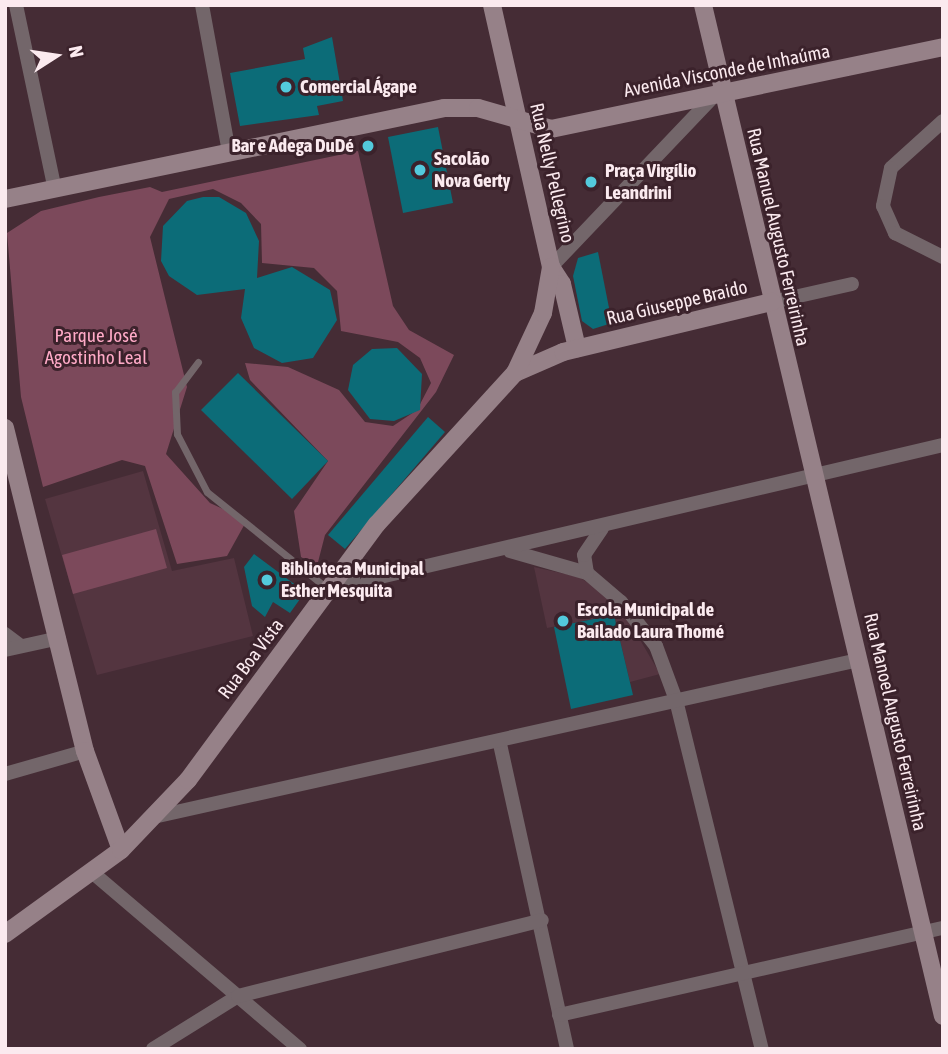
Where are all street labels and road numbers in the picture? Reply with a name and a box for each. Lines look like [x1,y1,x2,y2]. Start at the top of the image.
street label: Avenida Visconde de Inhaúma [622,40,832,102]
street label: Rua Nelly Pellegrino [525,101,579,245]
street label: Rua Manuel Augusto Ferreirinha [742,126,814,348]
street label: Rua Giuseppe Braido [604,276,750,330]
street label: Rua Manoel Augusto Ferreirinha [859,611,931,833]
street label: Rua Boa Vista [214,615,288,703]

